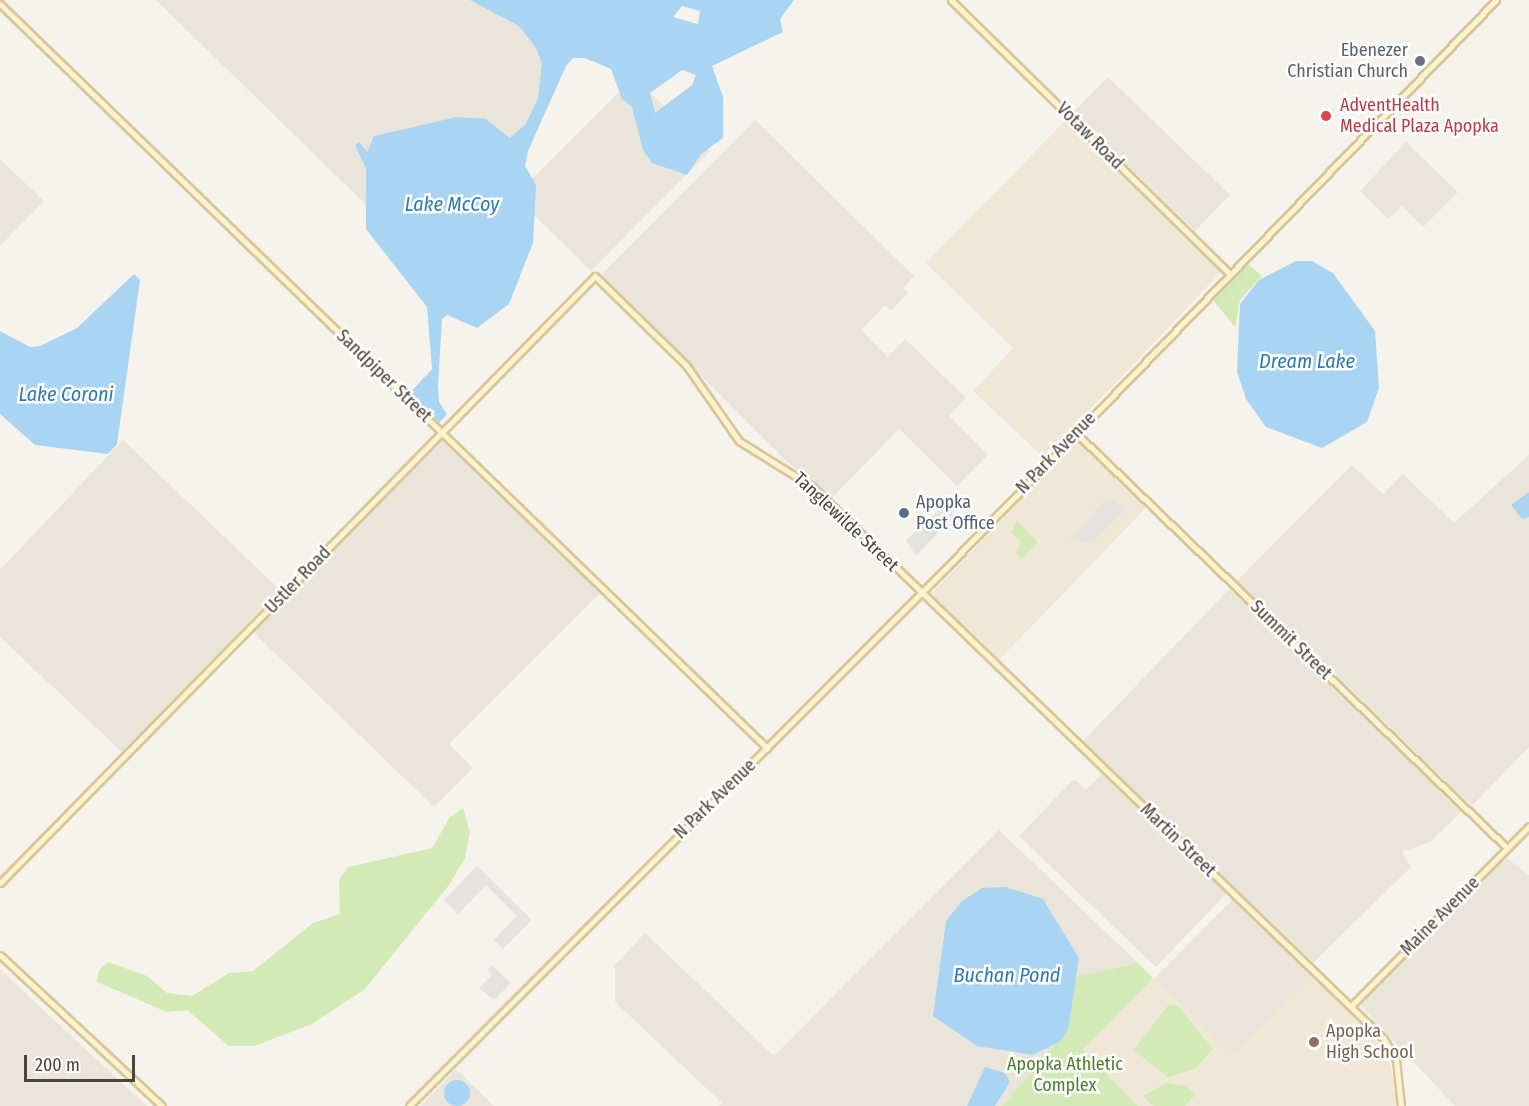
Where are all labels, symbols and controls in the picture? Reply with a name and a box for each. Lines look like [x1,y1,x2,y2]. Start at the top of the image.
place label: Ebenezer Christian Church [1287,40,1408,82]
marker: Ebenezer Christian Church [1413,54,1427,68]
place label: AdventHealth Medical Plaza Apopka [1340,95,1499,138]
street label: Votaw Road [1052,98,1128,174]
marker: AdventHealth Medical Plaza Apopka [1317,107,1335,125]
water label: Lake McCoy [405,192,499,216]
street label: Sandpiper Street [332,325,436,427]
water label: Dream Lake [1259,349,1355,373]
water label: Lake Coroni [18,382,114,406]
street label: N Park Avenue [1012,408,1100,498]
street label: Tanglewilde Street [789,468,903,576]
place label: Apopka Post Office [916,492,995,534]
marker: Apopka Post Office [897,506,911,520]
street label: Ustler Road [261,542,335,618]
street label: Summit Street [1246,596,1336,684]
street label: N Park Avenue [670,755,760,843]
street label: Martin Street [1136,799,1220,881]
street label: Maine Avenue [1396,872,1484,960]
water label: Buchan Pond [954,963,1060,987]
place label: Apopka High School [1326,1021,1413,1064]
marker: Apopka High School [1307,1035,1321,1049]
scale bar [27,1043,138,1081]
text: 200 m [35,1054,80,1076]
park label: Apopka Athletic Complex [1007,1054,1123,1096]

